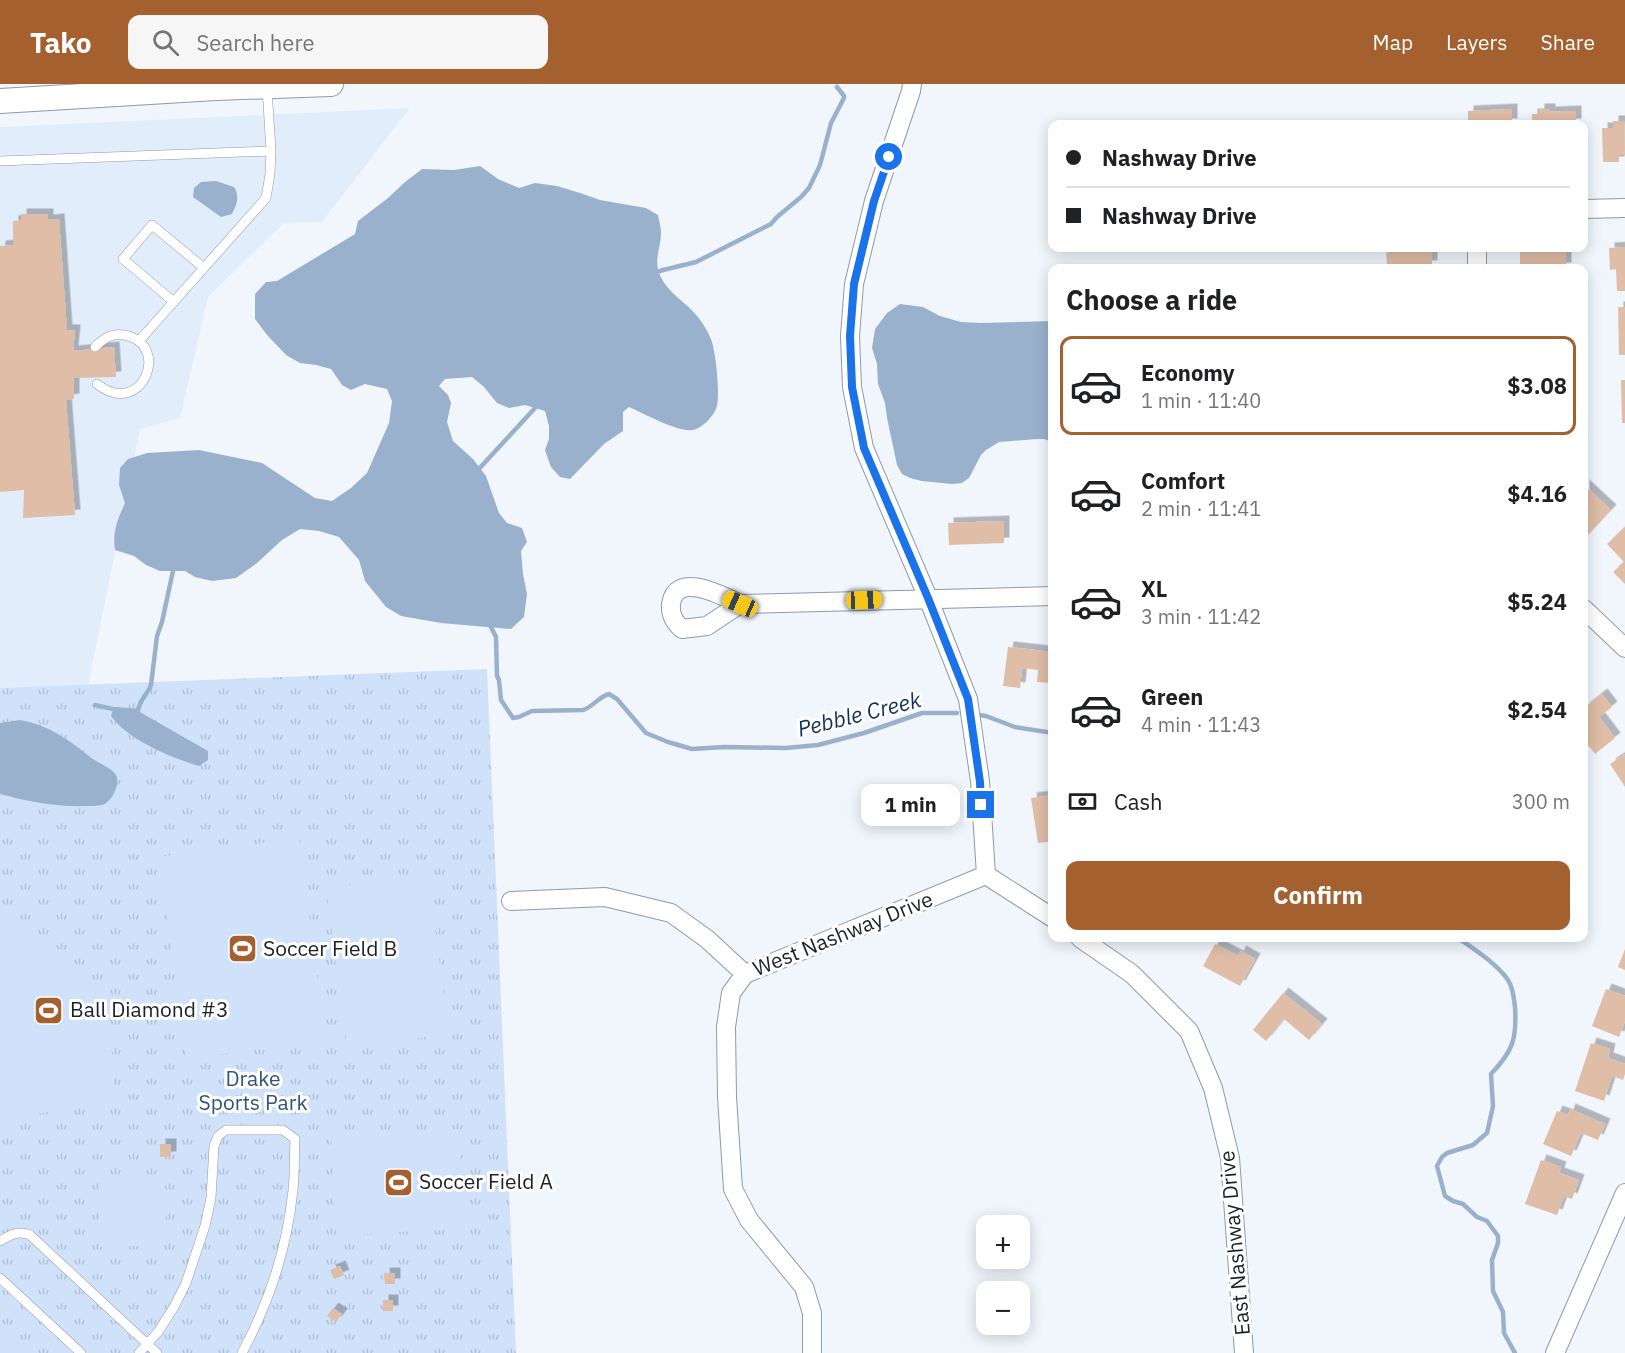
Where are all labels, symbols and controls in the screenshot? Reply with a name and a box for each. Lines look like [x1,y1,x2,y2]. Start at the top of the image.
search box [128,15,548,69]
text: Tako [30,24,92,61]
icon: search [149,26,182,59]
text: Search here [197,28,314,57]
text: Map [1373,28,1413,56]
text: Layers [1446,28,1508,56]
text: Share [1541,28,1595,56]
route start [875,143,902,170]
text: Nashway Drive [1102,143,1257,172]
text: Nashway Drive [1102,201,1257,230]
text: Choose a ride [1066,282,1237,317]
text: Economy [1141,358,1235,387]
icon: car [1069,359,1123,413]
text: $3.08 [1507,371,1567,400]
text: 1 min · 11:40 [1141,387,1261,414]
text: Comfort [1141,466,1225,495]
icon: car [1069,467,1123,521]
text: $4.16 [1507,479,1567,508]
text: 2 min · 11:41 [1141,495,1261,522]
text: XL [1141,574,1167,603]
icon: car [1069,575,1123,629]
text: $5.24 [1507,587,1567,616]
car [720,588,760,620]
car [846,590,882,610]
text: 3 min · 11:42 [1141,603,1261,630]
text: Green [1141,682,1203,711]
icon: car [1069,683,1123,737]
water label: Pebble Creek [794,684,924,743]
text: $2.54 [1507,695,1567,724]
text: 4 min · 11:43 [1141,711,1261,738]
callout: 1 min [861,784,960,826]
icon: cash [1066,785,1099,818]
text: Cash [1114,787,1163,816]
text: 300 m [1512,788,1570,815]
text: 1 min [884,791,937,818]
route end [967,791,994,818]
button: Confirm [1066,861,1570,930]
street label: West Nashway Drive [749,884,937,982]
sports icon: Soccer Field B [226,933,258,965]
place label: Soccer Field B [263,934,397,962]
sports icon: Ball Diamond #3 [33,994,65,1026]
place label: Ball Diamond #3 [70,995,229,1023]
park label: Drake Sports Park [199,1064,308,1116]
street label: East Nashway Drive [1212,1150,1256,1337]
sports icon: Soccer Field A [382,1166,414,1198]
place label: Soccer Field A [419,1167,553,1195]
map controls [976,1215,1030,1335]
button: + [976,1215,1030,1269]
button: − [976,1281,1030,1335]

